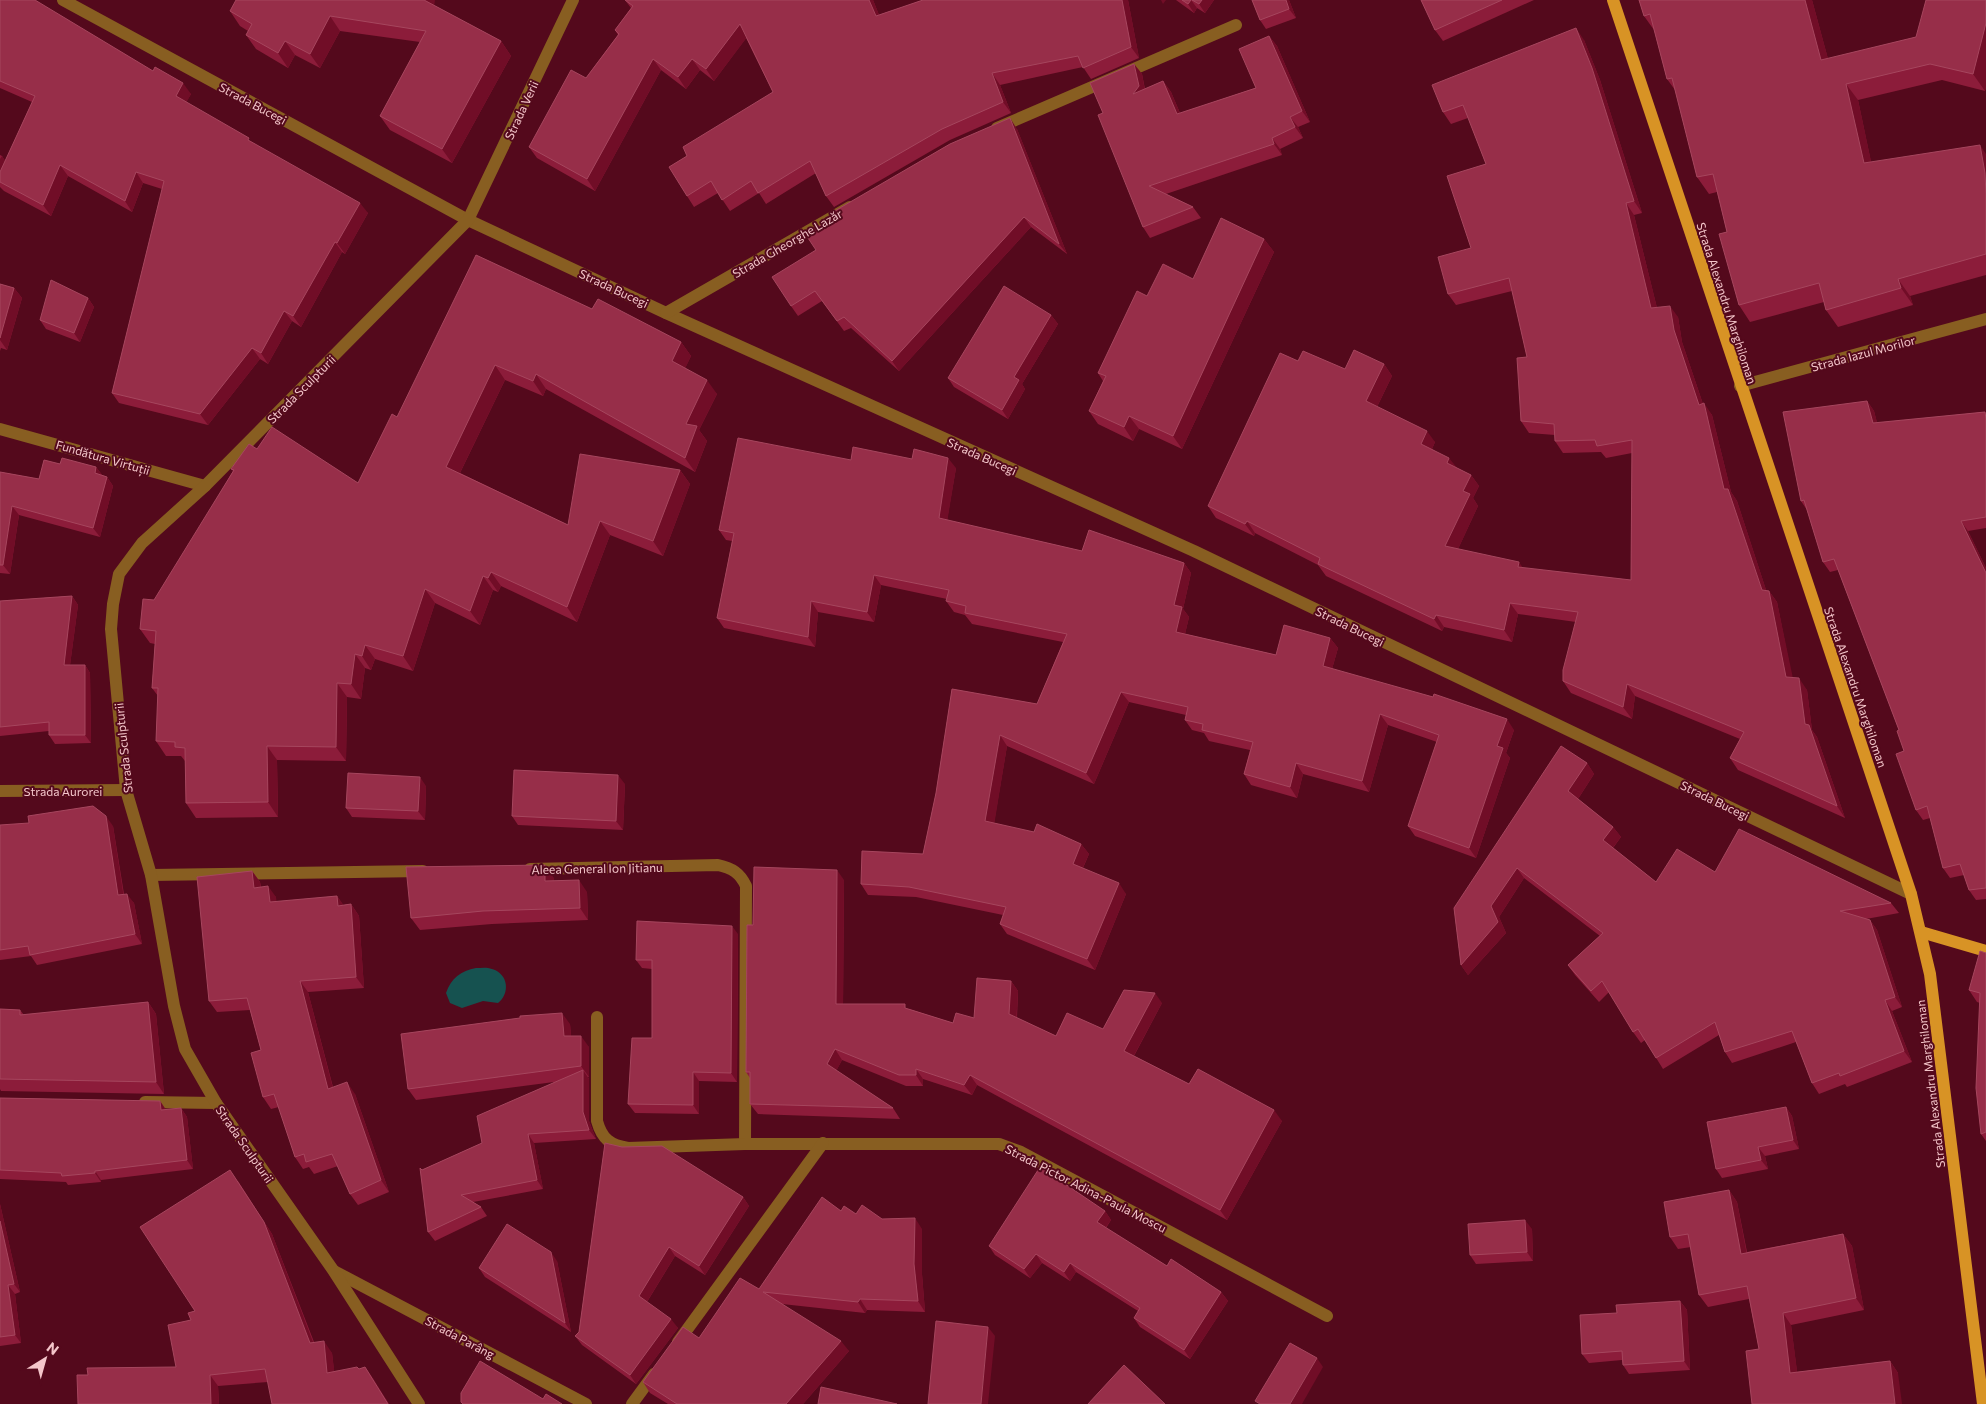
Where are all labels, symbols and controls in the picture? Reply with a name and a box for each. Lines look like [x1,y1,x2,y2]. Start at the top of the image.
street label: Strada Bucegi [217,79,289,127]
street label: Strada Verii [501,79,541,141]
street label: Strada Gheorghe Lazăr [730,206,845,280]
street label: Strada Alexandru Marghiloman [1694,220,1760,386]
street label: Strada Bucegi [577,266,651,310]
street label: Strada Iazul Morilor [1809,332,1917,374]
street label: Strada Sculpturii [264,352,338,426]
street label: Strada Bucegi [945,434,1019,478]
street label: Fundătura Virtuții [54,437,152,478]
street label: Strada Bucegi [1313,603,1387,649]
street label: Strada Alexandru Marghiloman [1822,605,1890,769]
street label: Strada Sculpturii [111,702,135,794]
street label: Strada Bucegi [1678,777,1752,823]
street label: Strada Aurorei [24,784,102,798]
street label: Aleea General Ion Jitianu [531,860,663,877]
street label: Strada Alexandru Marghiloman [1913,999,1947,1169]
street label: Strada Sculpturii [213,1103,277,1185]
street label: Strada Pictor Adina-Paula Moscu [1003,1141,1169,1235]
street label: Strada Parâng [423,1313,497,1361]
north arrow [20,1334,70,1384]
text: N [44,1338,62,1358]

